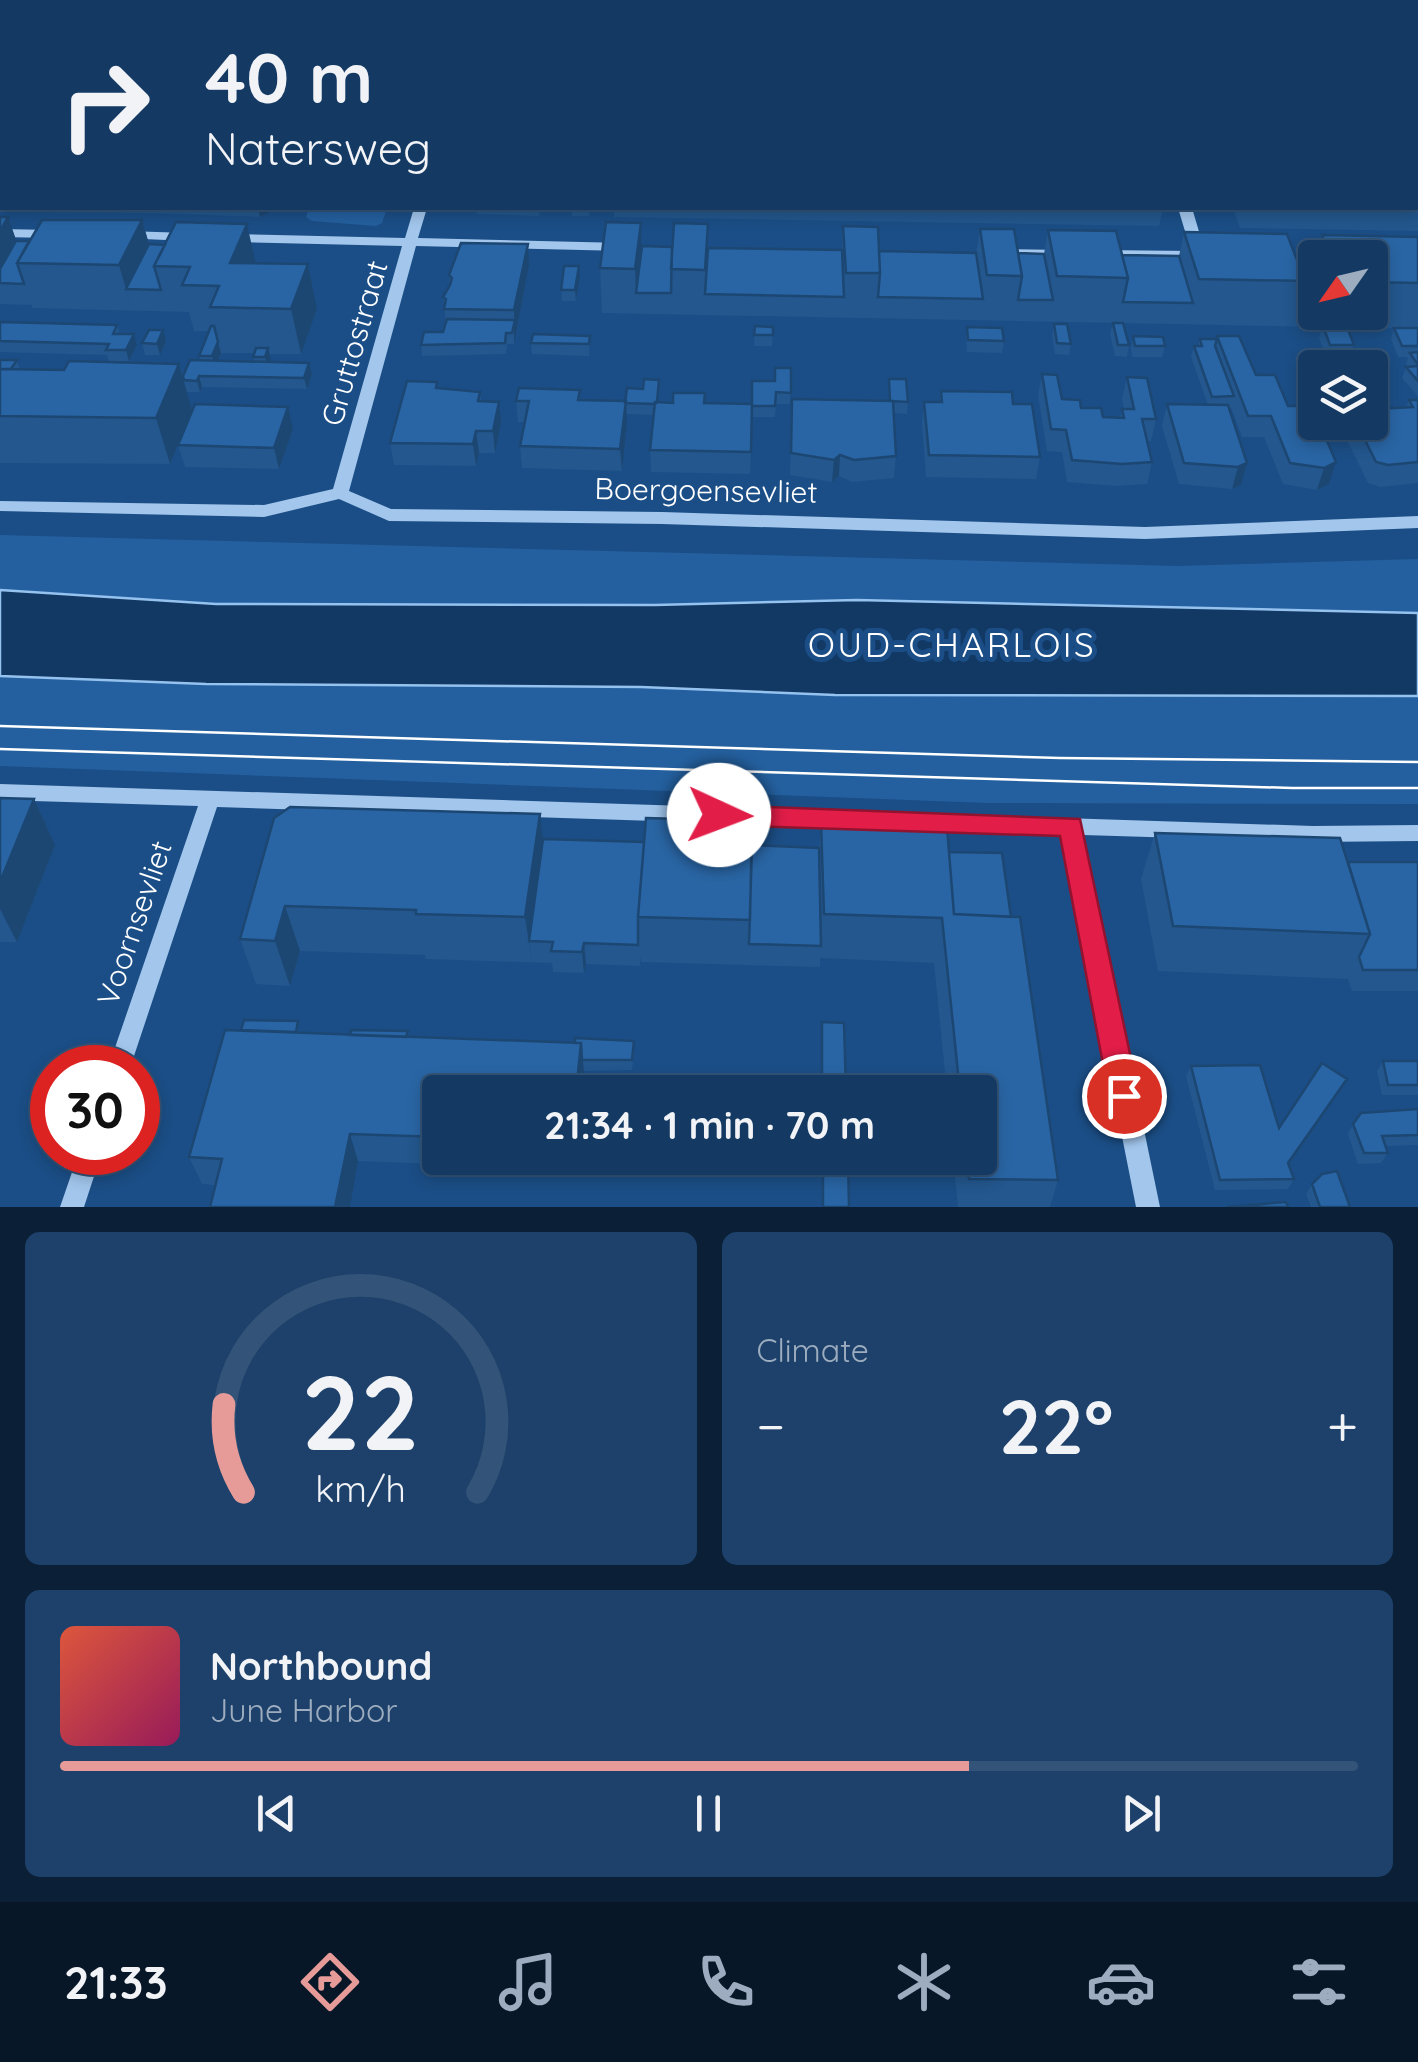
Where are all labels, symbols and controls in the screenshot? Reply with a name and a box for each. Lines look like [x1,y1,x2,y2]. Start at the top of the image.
text: 40 m [205,33,373,121]
icon: right [40,40,170,170]
text: Natersweg [205,120,431,176]
north arrow [1298,240,1388,330]
map controls [1298,240,1388,440]
street label: Gruttostraat [312,256,396,430]
button: layers [1298,350,1388,440]
street label: Boergoensevliet [594,469,818,511]
district label: OUD-CHARLOIS [808,622,1096,666]
position arrow [667,763,771,867]
street label: Voornsevliet [88,836,180,1010]
speed limit sign: 30 [30,1045,160,1175]
pin [1082,1054,1167,1139]
icon: arrive [1097,1069,1152,1124]
text: 21:34 · 1 min · 70 m [544,1101,875,1149]
text: Climate [757,1330,869,1370]
text: 22 [302,1346,420,1476]
text: 22° [999,1379,1113,1473]
text: − [757,1391,785,1460]
text: + [1327,1391,1358,1460]
text: km/h [315,1466,406,1511]
text: Northbound [210,1642,432,1690]
text: June Harbor [210,1690,398,1730]
icon: previous [249,1786,304,1841]
icon: pause [681,1786,736,1841]
icon: next [1114,1786,1169,1841]
icon: directions [295,1947,365,2017]
icon: music [493,1947,563,2017]
icon: phone [691,1947,761,2017]
icon: climate [889,1947,959,2017]
icon: car [1086,1947,1156,2017]
icon: filters [1284,1947,1354,2017]
text: 21:33 [64,1954,168,2010]

